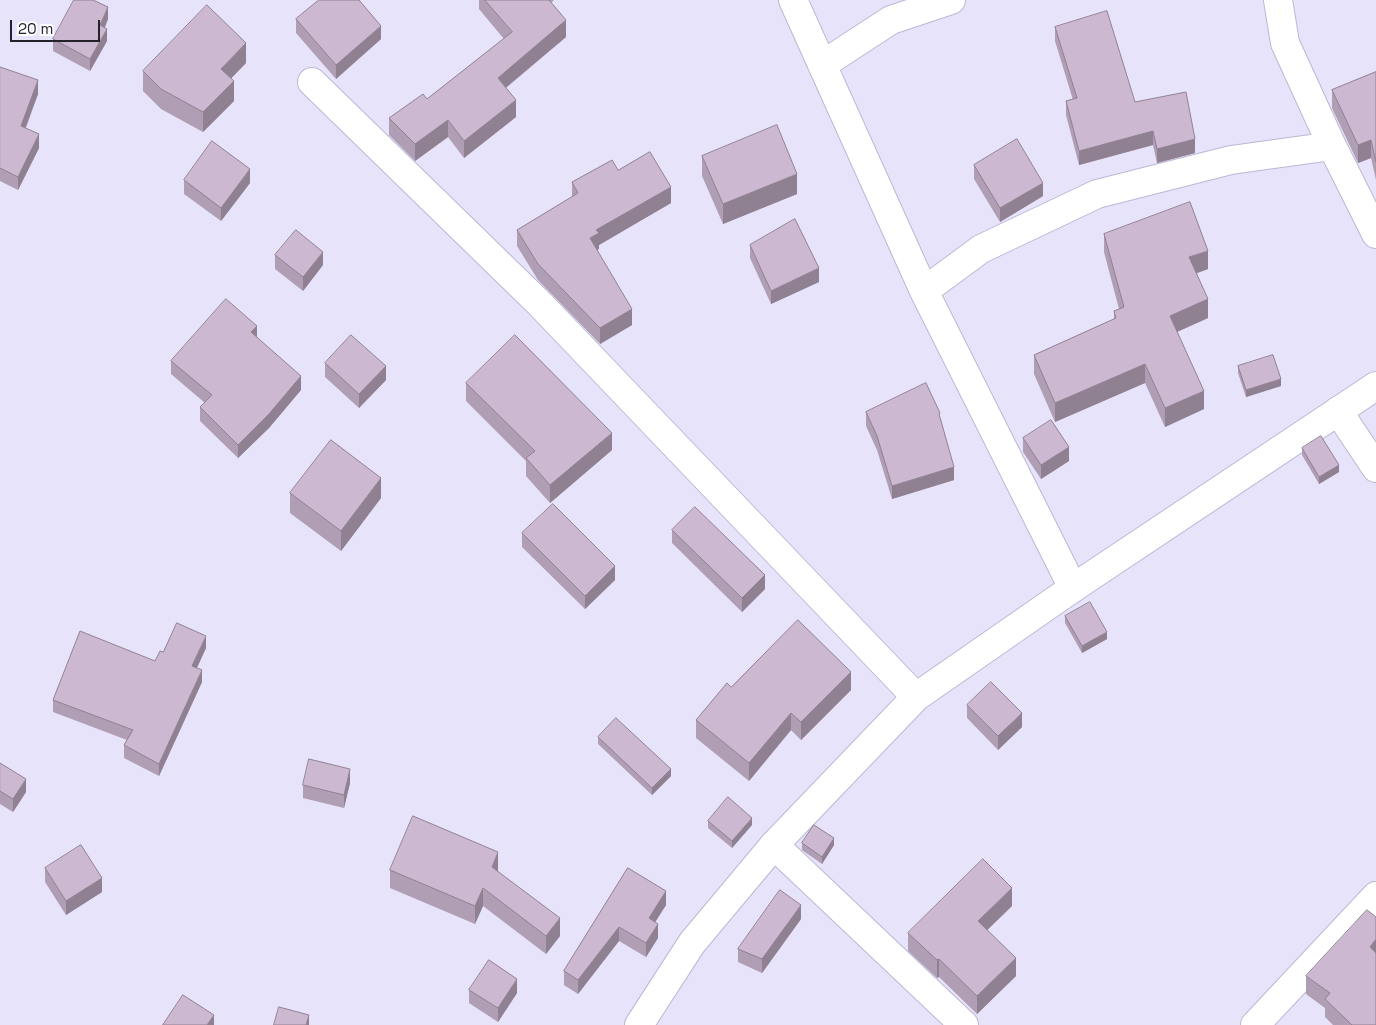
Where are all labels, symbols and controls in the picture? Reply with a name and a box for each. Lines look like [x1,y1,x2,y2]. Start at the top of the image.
scale bar [12,10,102,42]
text: 20 m [18,19,53,38]

